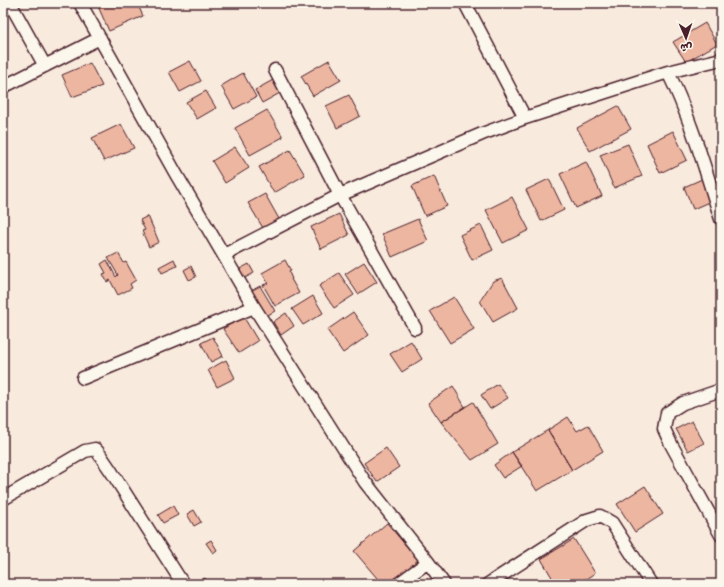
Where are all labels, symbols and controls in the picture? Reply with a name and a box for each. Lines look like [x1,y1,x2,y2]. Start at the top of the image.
north arrow [666,18,706,58]
text: ش [680,41,693,55]

